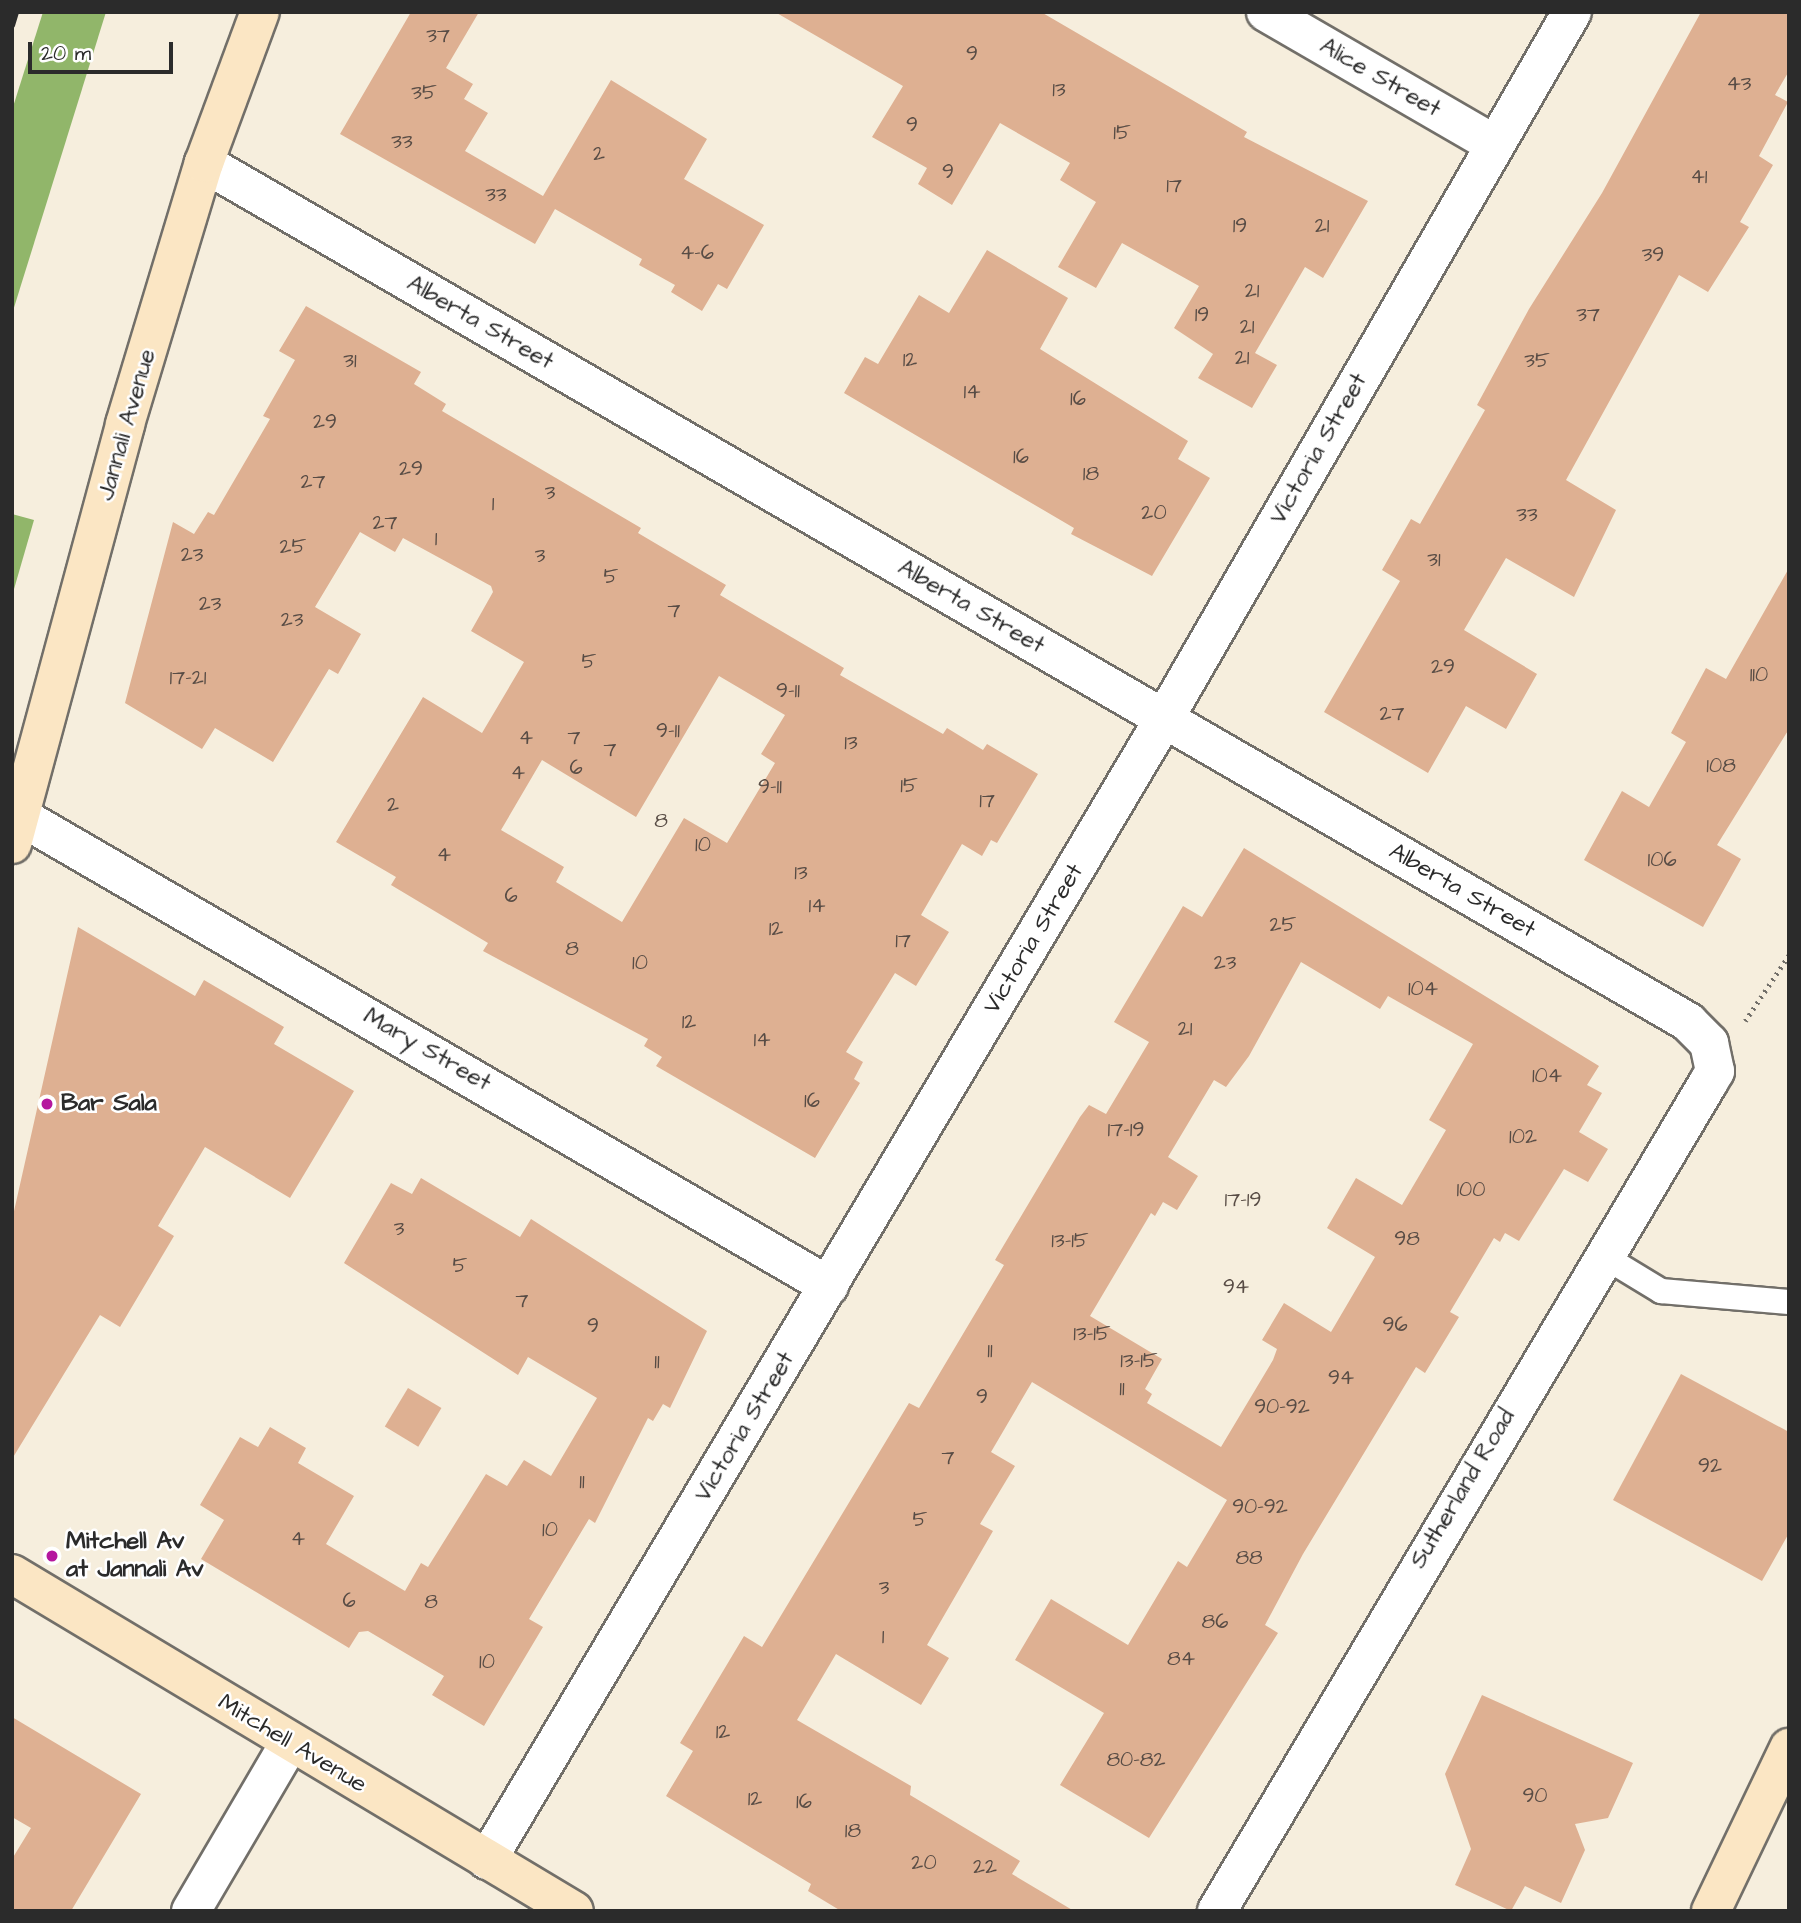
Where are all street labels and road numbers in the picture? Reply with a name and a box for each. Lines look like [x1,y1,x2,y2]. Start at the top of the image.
street label: Alice Street [1315,32,1445,124]
street label: Alberta Street [402,269,558,377]
street label: Jannali Avenue [92,346,162,504]
street label: Victoria Street [1264,368,1374,530]
street label: Alberta Street [893,553,1049,661]
street label: Alberta Street [1384,837,1540,945]
street label: Victoria Street [978,859,1090,1019]
street label: Mary Street [358,1002,496,1098]
street label: Victoria Street [689,1347,801,1507]
street label: Sutherland Road [1404,1404,1522,1574]
street label: Mitchell Avenue [212,1688,372,1800]

